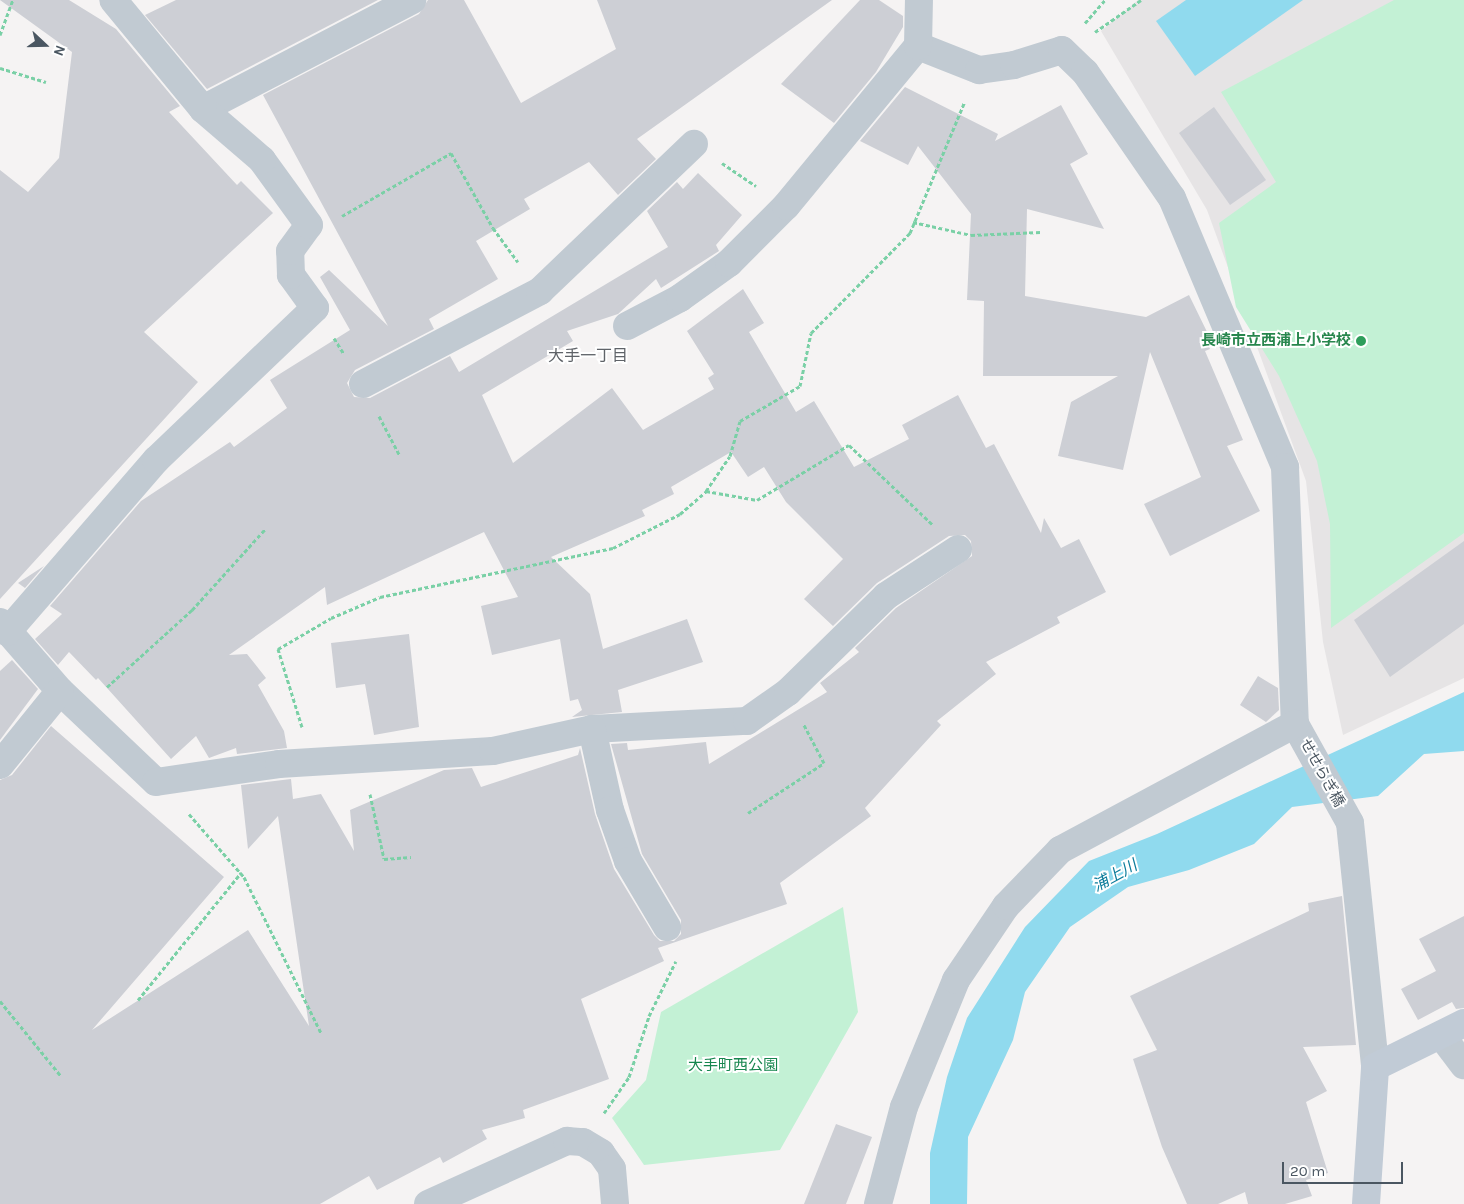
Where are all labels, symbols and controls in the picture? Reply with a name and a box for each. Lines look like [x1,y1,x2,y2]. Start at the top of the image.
north arrow [20,20,70,70]
text: N [50,43,69,58]
place label: 長崎市立西浦上小学校 [1201,332,1351,350]
marker: 長崎市立西浦上小学校 [1355,335,1367,347]
district label: 大手一丁目 [548,346,628,366]
street label: せせらぎ橋 [1296,736,1348,810]
water label: 浦上川 [1089,856,1141,896]
park label: 大手町西公園 [688,1057,778,1075]
scale bar [1284,1152,1405,1184]
text: 20 m [1290,1162,1325,1180]

